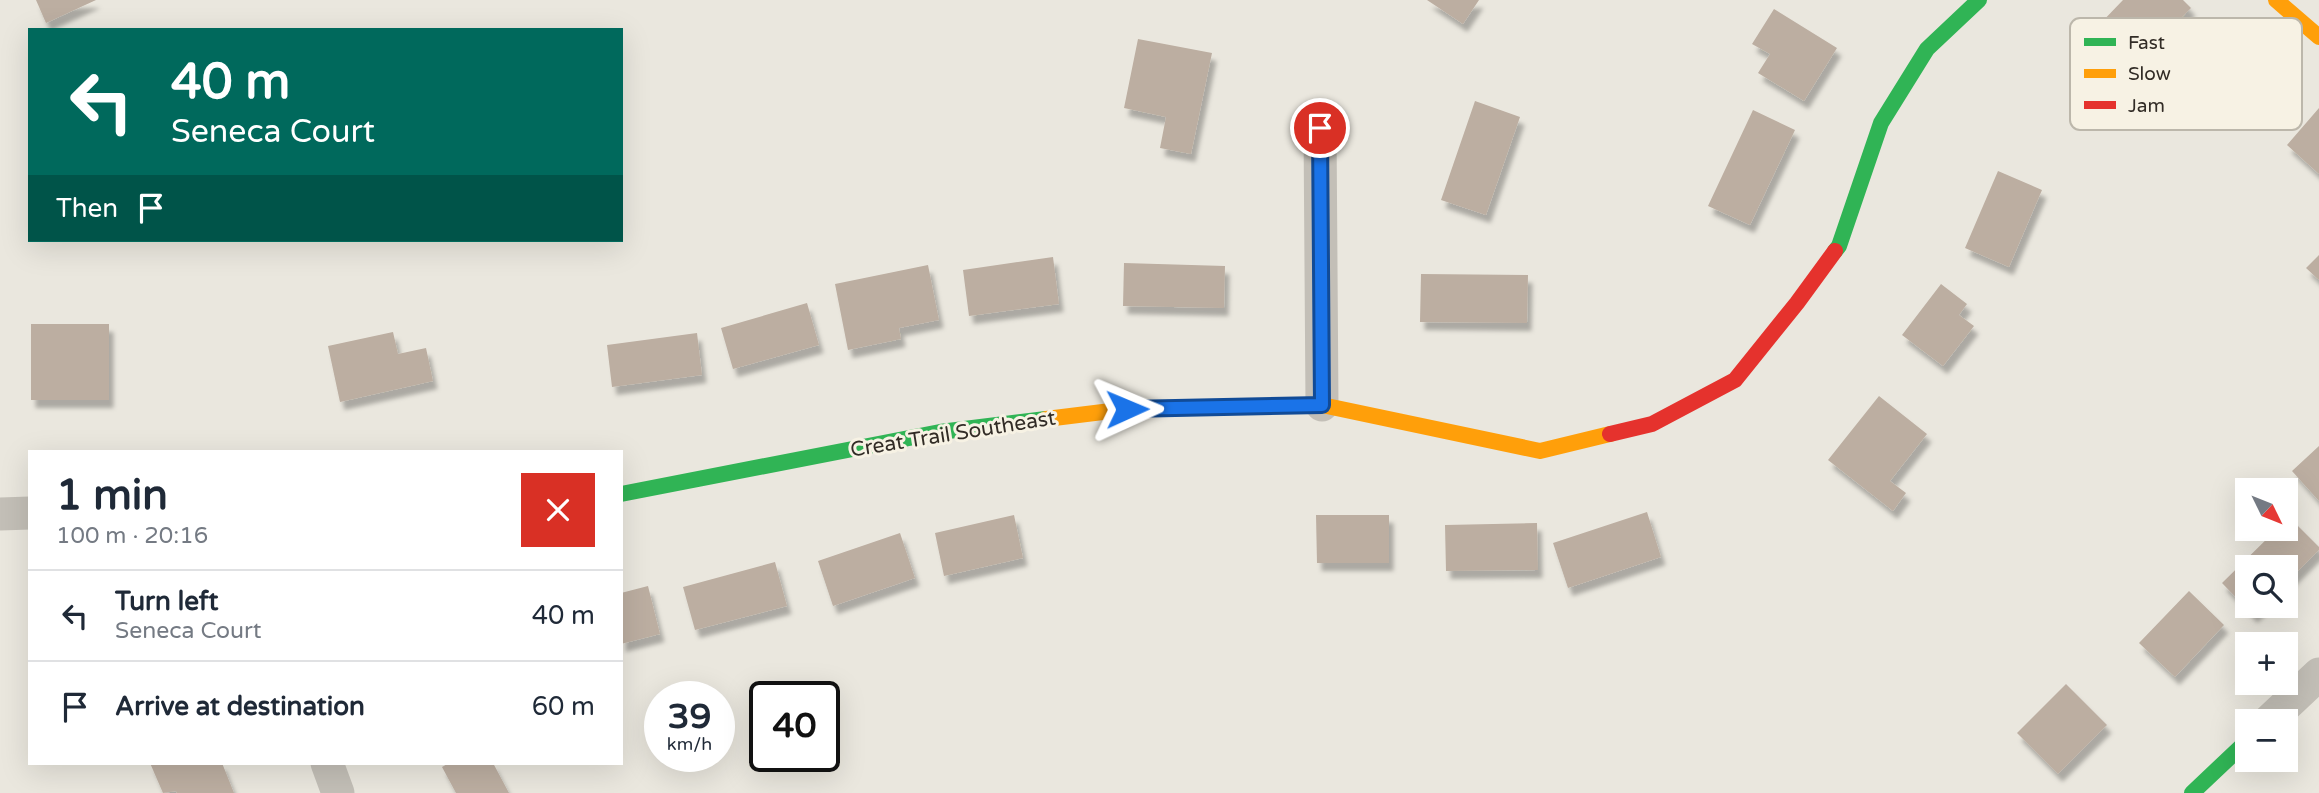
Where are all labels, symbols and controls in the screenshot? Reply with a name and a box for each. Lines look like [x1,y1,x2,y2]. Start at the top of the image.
legend [2070,18,2302,130]
text: Fast [2128,32,2165,54]
text: 40 m [171,53,290,112]
icon: left [56,56,147,147]
text: Slow [2128,63,2171,85]
text: Jam [2128,95,2165,117]
pin [1290,98,1350,158]
icon: arrive [1301,109,1339,147]
text: Seneca Court [171,113,375,151]
icon: arrive [132,189,170,227]
text: Then [56,193,118,224]
position arrow [1090,372,1164,446]
street label: Creat Trail Southeast [849,405,1057,463]
text: 1 min [56,470,168,521]
button: close [521,473,595,547]
north arrow [2235,478,2298,541]
map controls [2235,478,2298,772]
text: 100 m · 20:16 [56,522,208,550]
button: search [2235,555,2298,618]
text: Turn left [115,586,218,617]
icon: left [56,597,94,635]
text: 40 m [532,600,595,631]
text: Seneca Court [115,617,262,645]
button: + [2235,632,2298,695]
speed limit sign: 40 [749,681,840,772]
icon: arrive [56,688,94,726]
text: Arrive at destination [115,691,365,722]
text: 60 m [532,691,595,722]
text: 39 [668,696,711,738]
button: − [2235,709,2298,772]
text: km/h [667,733,712,755]

